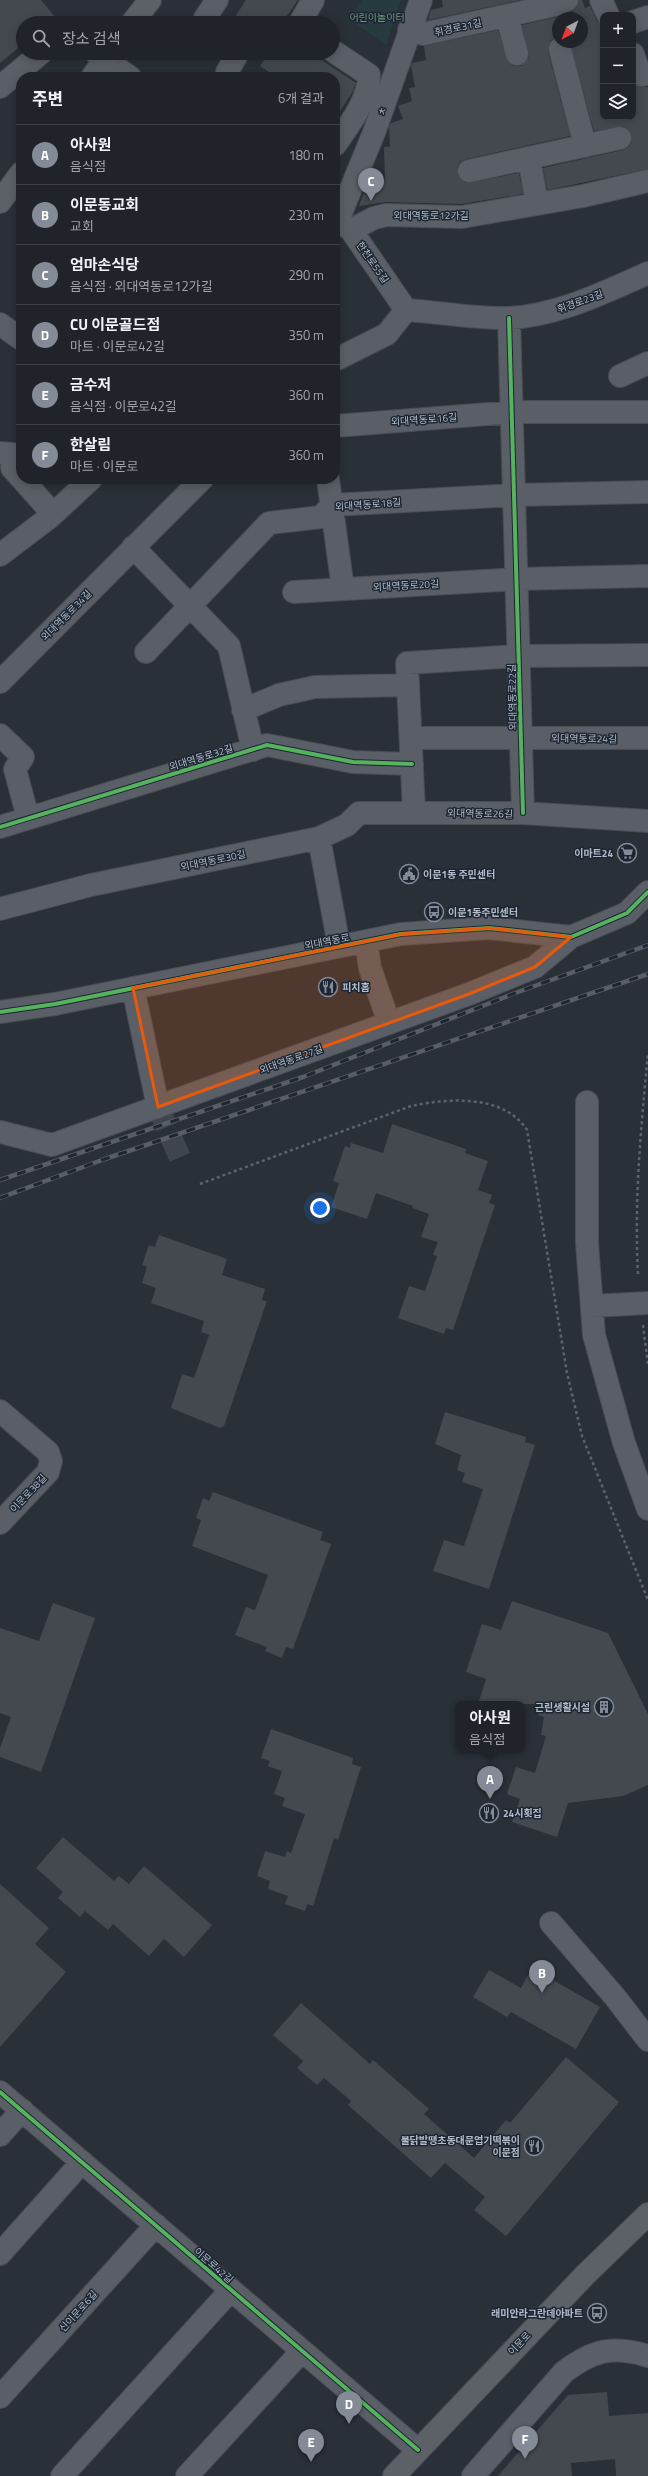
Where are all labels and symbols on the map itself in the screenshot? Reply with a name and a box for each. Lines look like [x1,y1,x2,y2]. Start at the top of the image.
park label: 어린이놀이터 [349,10,405,25]
north arrow [552,12,588,48]
street label: 휘경로31길 [433,15,483,40]
street label: ㅊ [374,104,391,118]
pin: C [358,168,384,201]
street label: 외대역동로12가길 [393,208,469,223]
street label: 한천로55길 [353,238,392,286]
street label: 휘경로23길 [555,286,605,317]
street label: 외대역동로16길 [390,410,458,429]
street label: 외대역동로18길 [334,495,402,514]
street label: 외대역동로20길 [372,576,440,595]
street label: 외대역동로34길 [38,587,95,644]
street label: 외대역동로22길 [504,664,521,730]
street label: 외대역동로24길 [551,730,617,747]
street label: 외대역동로32길 [167,741,235,774]
street label: 외대역동로26길 [447,805,513,822]
supermarket icon: 이마트24 [616,842,638,864]
street label: 외대역동로30길 [179,846,247,875]
place label: 이마트24 [574,846,613,861]
public building icon: 이문1동 주민센터 [398,863,420,885]
place label: 이문1동 주민센터 [423,867,495,882]
bus stop icon: 이문1동주민센터 [423,901,445,923]
place label: 이문1동주민센터 [448,905,518,920]
street label: 외대역동로 [303,930,351,953]
restaurant icon: 피치홈 [317,976,339,998]
place label: 피치홈 [342,980,370,995]
street label: 외대역동로27길 [257,1041,325,1078]
your location [310,1198,330,1218]
street label: 이문로38길 [7,1471,50,1516]
building icon: 근린생활시설 [593,1696,615,1718]
place label: 근린생활시설 [535,1700,590,1715]
pin: A [477,1766,503,1799]
restaurant icon: 24시횟집 [478,1802,500,1824]
place label: 24시횟집 [503,1806,542,1821]
pin: B [529,1960,555,1993]
place label: 불닭발땡초동대문엽기떡볶이 이문점 [400,2133,520,2160]
restaurant icon: 불닭발땡초동대문엽기떡볶이 이문점 [523,2135,545,2157]
street label: 이문로42길 [191,2244,237,2287]
street label: 신이문로6길 [56,2287,101,2336]
bus stop icon: 래미안라그란데아파트 [586,2302,608,2324]
place label: 래미안라그란데아파트 [491,2306,583,2321]
street label: 이문로 [504,2328,534,2358]
pin: D [336,2391,362,2424]
pin: F [512,2426,538,2459]
pin: E [298,2429,324,2462]

